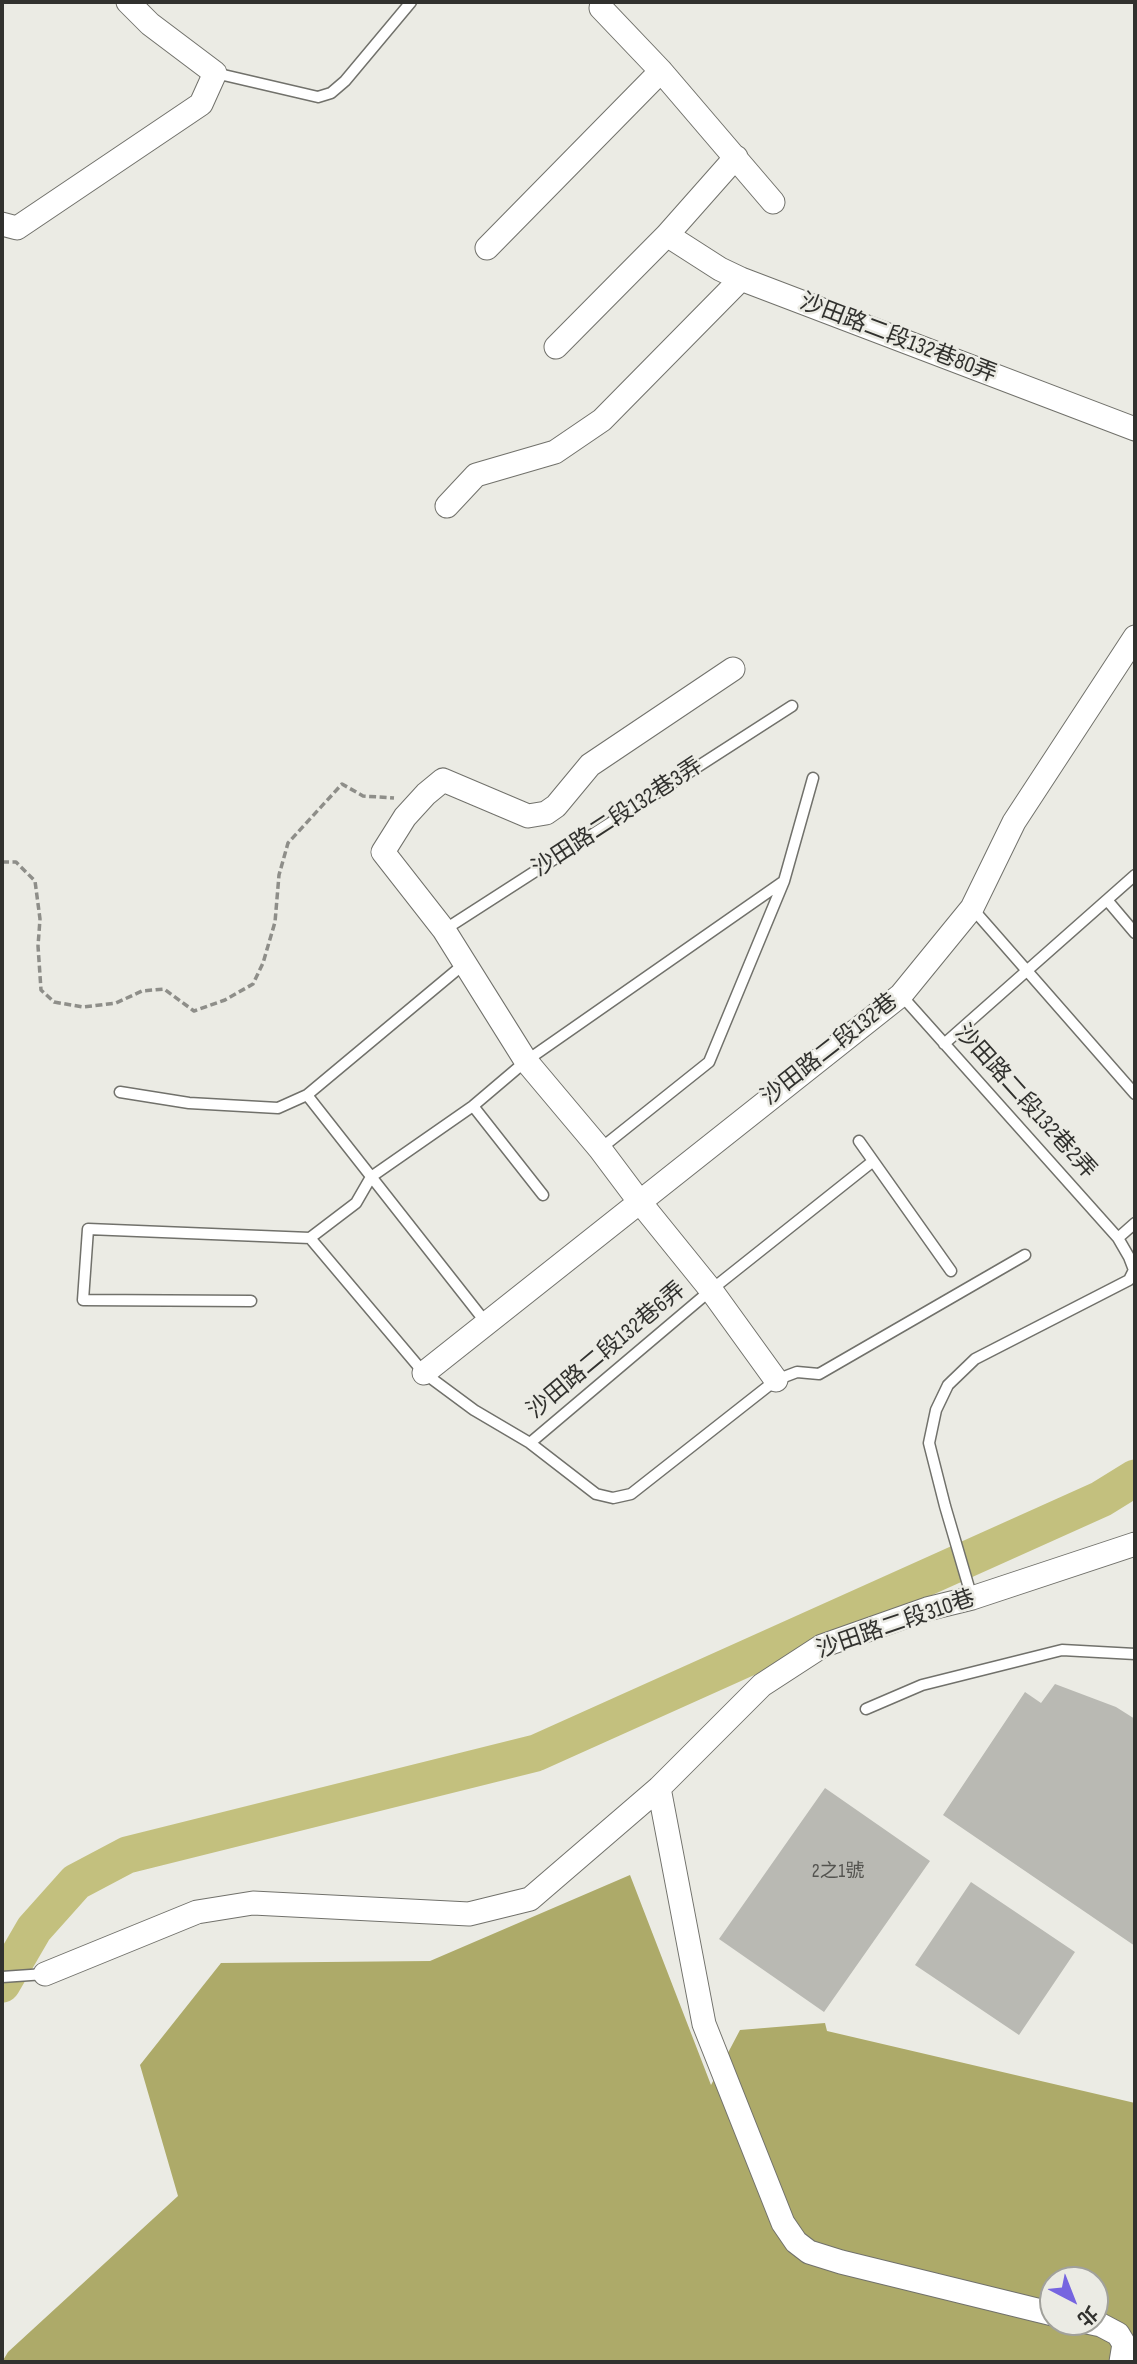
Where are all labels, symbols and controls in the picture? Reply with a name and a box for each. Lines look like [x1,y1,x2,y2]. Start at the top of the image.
street label: 沙田路二段132巷80弄 [796,289,1000,389]
street label: 沙田路二段132巷3弄 [528,753,708,883]
street label: 沙田路二段132巷 [756,988,904,1112]
street label: 沙田路二段132巷2弄 [949,1019,1101,1185]
street label: 沙田路二段132巷6弄 [522,1277,692,1425]
street label: 沙田路二段310巷 [813,1585,979,1665]
house number: 2之1號 [812,1861,864,1883]
north arrow [1039,2266,1109,2336]
text: 北 [1072,2301,1102,2330]

